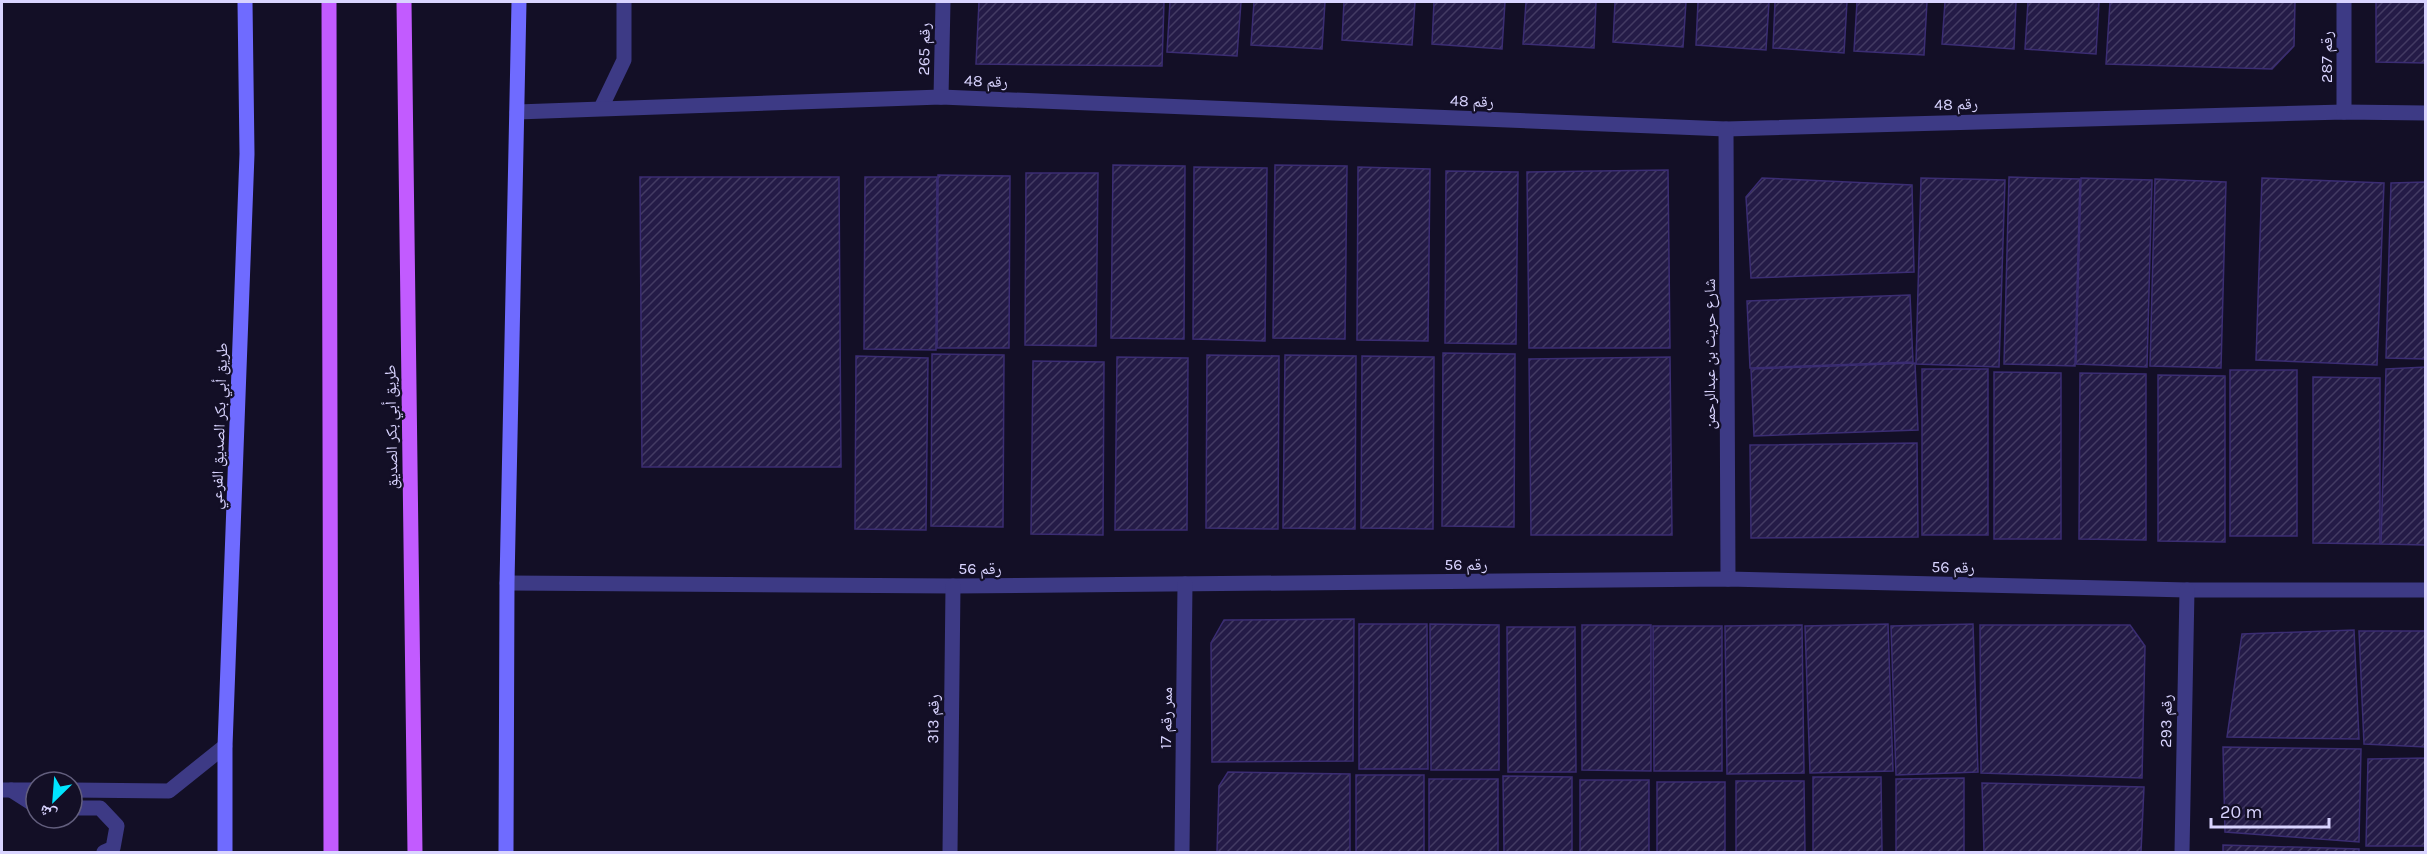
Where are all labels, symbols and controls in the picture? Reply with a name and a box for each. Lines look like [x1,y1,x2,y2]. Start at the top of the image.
street label: رقم 265 [914,23,935,75]
street label: رقم 287 [2317,31,2337,83]
street label: رقم 48 [964,71,1008,92]
street label: رقم 48 [1450,91,1494,112]
street label: رقم 48 [1934,94,1978,115]
street label: شارع حريث بن عبدالرحمن [1700,279,1720,429]
street label: طريق أبي بكر الصديق الفرعي [207,342,234,510]
street label: طريق أبي بكر الصديق [380,364,405,489]
street label: رقم 56 [1444,555,1488,575]
street label: رقم 56 [1931,557,1975,578]
street label: رقم 56 [958,559,1002,579]
street label: ممر رقم 17 [1156,687,1177,749]
street label: رقم 313 [923,694,944,744]
street label: رقم 293 [2156,694,2177,748]
north arrow [24,770,84,830]
scale bar [2211,791,2330,829]
text: ش [36,801,60,825]
text: 20 m [2220,801,2262,823]

